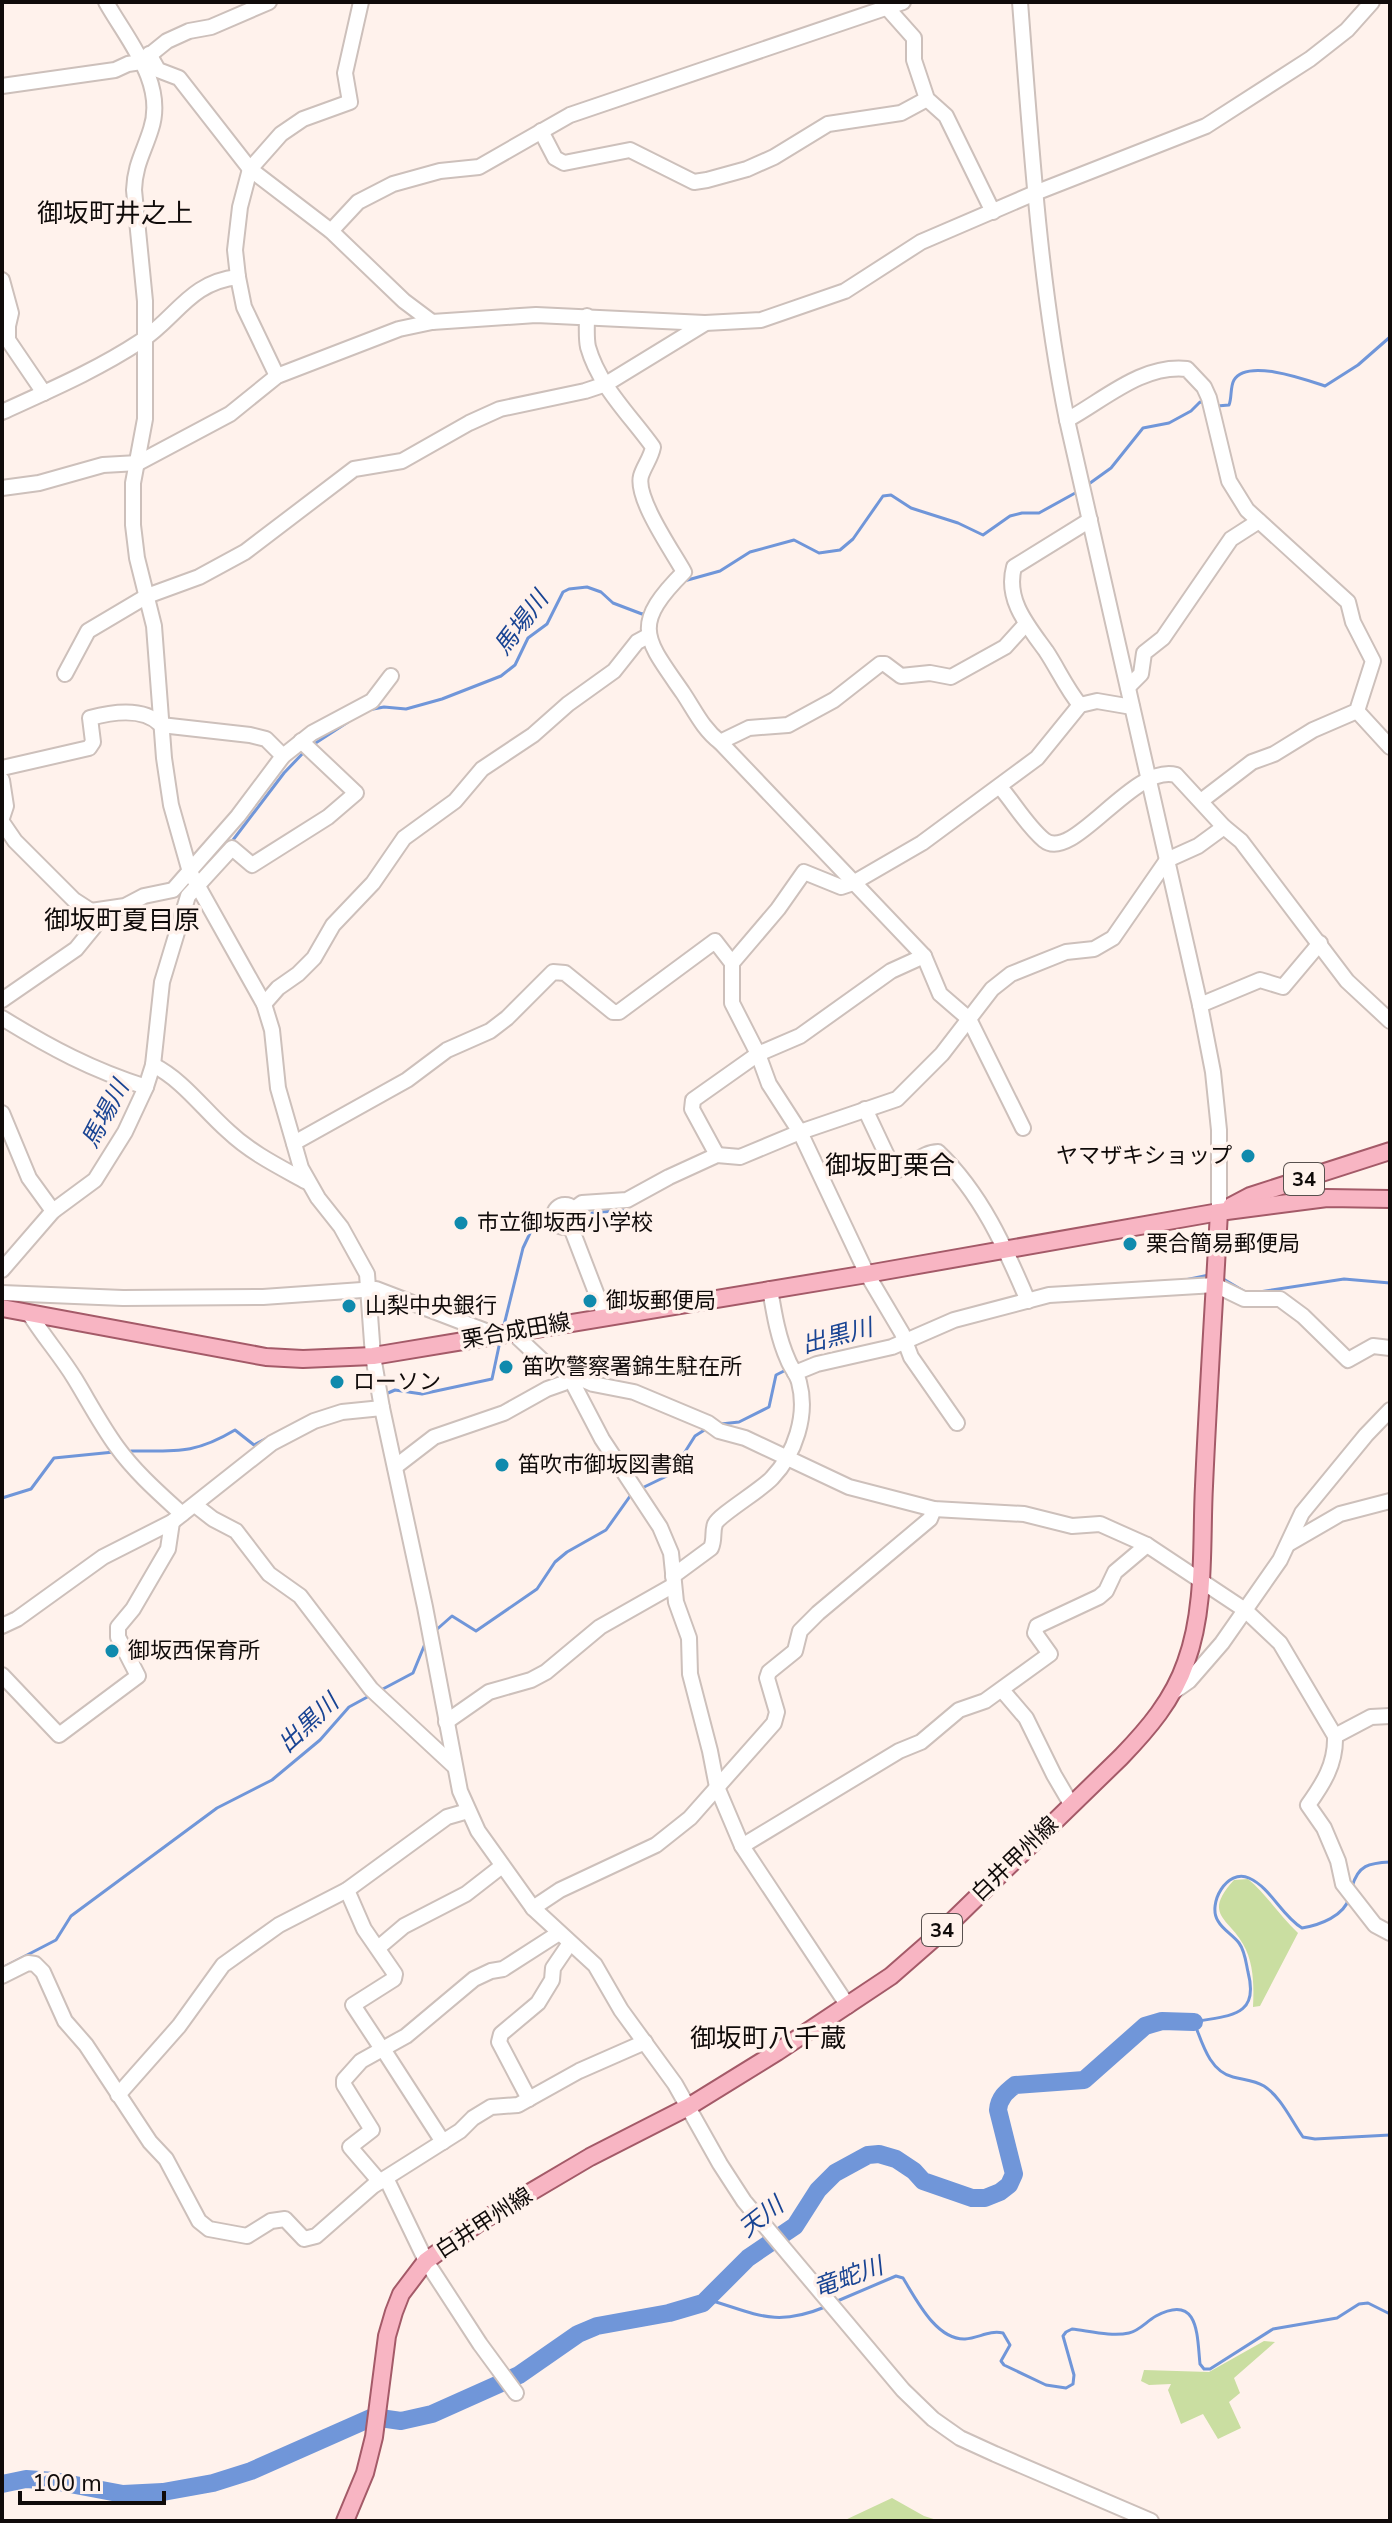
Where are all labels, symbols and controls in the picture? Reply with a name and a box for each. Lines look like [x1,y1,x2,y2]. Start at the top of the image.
district label: 御坂町井之上 [37,196,193,231]
water label: 馬場川 [487,582,557,661]
district label: 御坂町夏目原 [44,903,200,938]
water label: 馬場川 [74,1072,137,1153]
place label: ヤマザキショップ [1056,1141,1232,1171]
marker: ヤマザキショップ [1239,1147,1257,1165]
district label: 御坂町栗合 [825,1148,955,1183]
road number: 34 [1284,1163,1324,1195]
place label: 市立御坂西小学校 [477,1208,653,1238]
marker: 市立御坂西小学校 [452,1214,470,1232]
place label: 栗合簡易郵便局 [1146,1229,1300,1259]
marker: 栗合簡易郵便局 [1121,1235,1139,1253]
place label: 御坂郵便局 [606,1286,716,1316]
place label: 山梨中央銀行 [365,1291,497,1321]
marker: 御坂郵便局 [581,1292,599,1310]
marker: 山梨中央銀行 [340,1297,358,1315]
street label: 栗合成田線 [459,1307,573,1355]
water label: 出黒川 [798,1310,879,1361]
place label: 笛吹警察署錦生駐在所 [522,1352,742,1382]
marker: 笛吹警察署錦生駐在所 [497,1358,515,1376]
place label: ローソン [353,1367,441,1397]
marker: ローソン [328,1373,346,1391]
place label: 笛吹市御坂図書館 [518,1450,694,1480]
marker: 笛吹市御坂図書館 [493,1456,511,1474]
place label: 御坂西保育所 [128,1636,260,1666]
marker: 御坂西保育所 [103,1642,121,1660]
water label: 出黒川 [271,1685,347,1759]
street label: 白井甲州線 [965,1810,1065,1908]
road number: 34 [922,1914,962,1946]
district label: 御坂町八千蔵 [690,2021,846,2056]
street label: 白井甲州線 [430,2180,538,2266]
water label: 天川 [732,2188,792,2244]
water label: 竜蛇川 [809,2249,890,2304]
scale bar [20,2455,164,2505]
text: 100 m [32,2467,102,2499]

